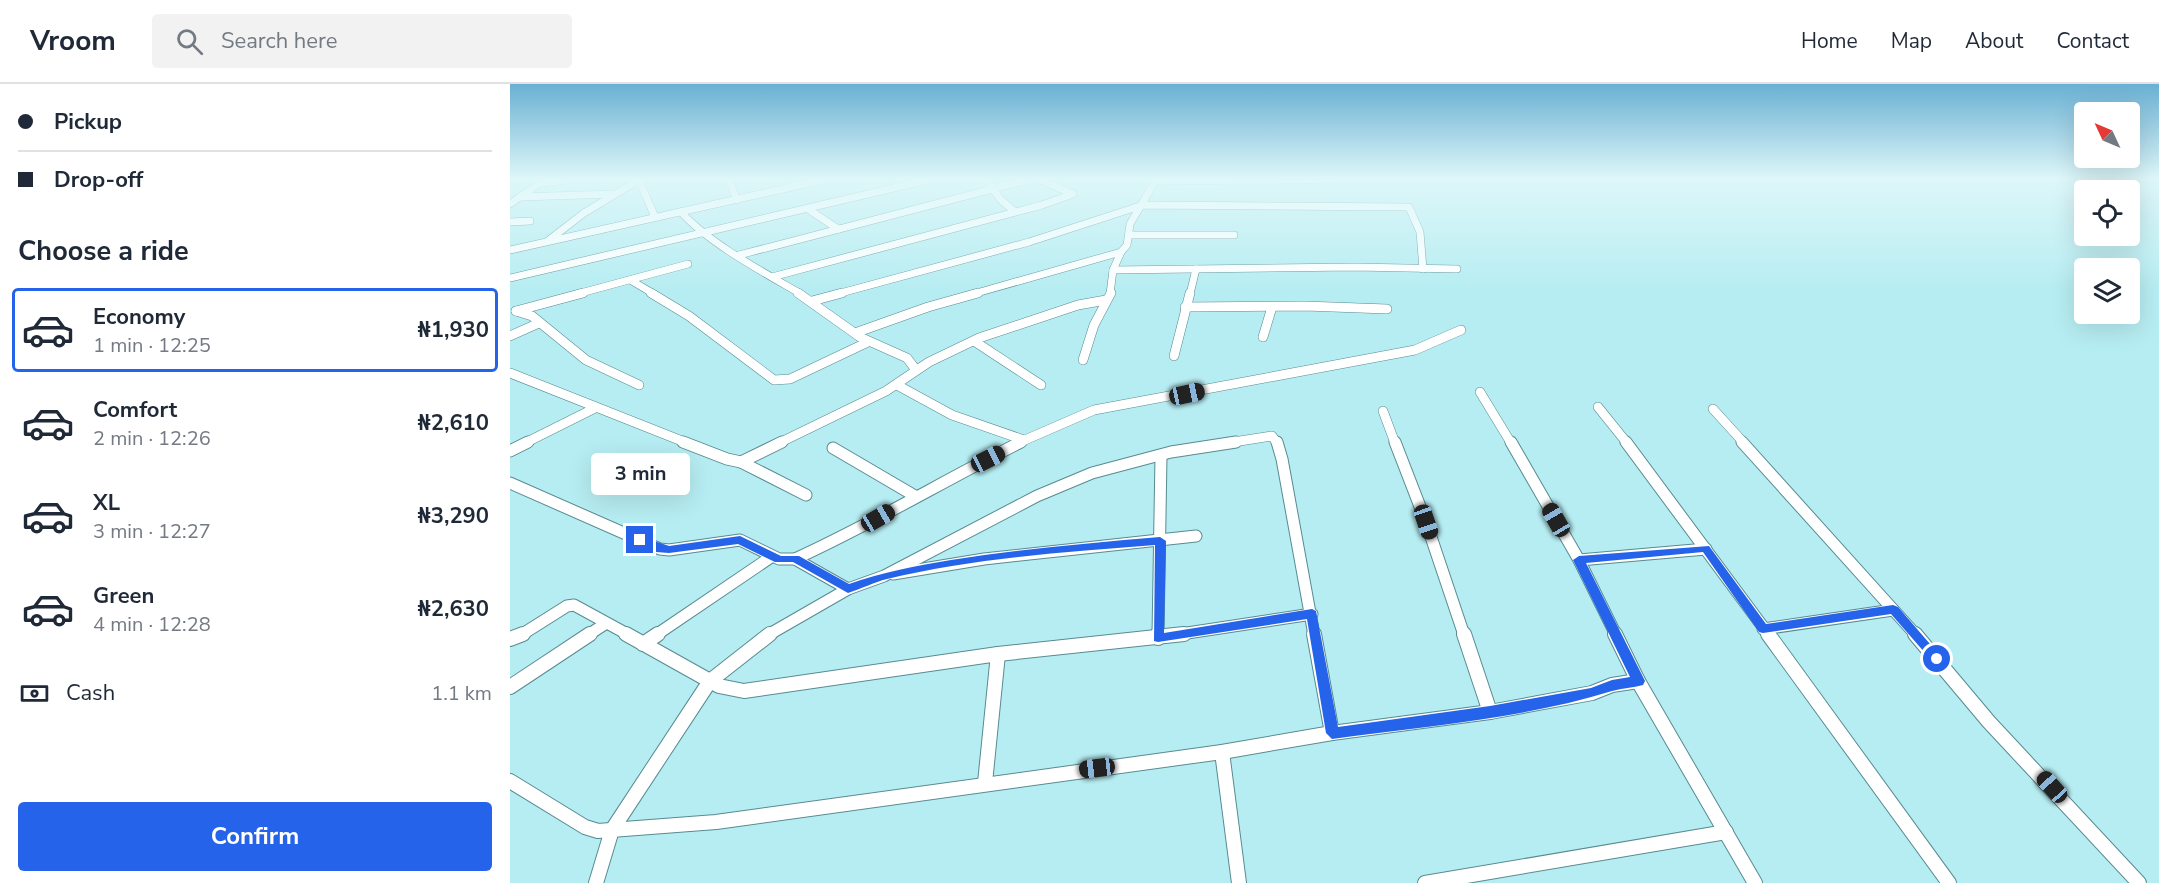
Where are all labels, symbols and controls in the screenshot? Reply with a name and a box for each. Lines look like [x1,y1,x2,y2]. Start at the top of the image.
search box [152,14,572,68]
text: Vroom [30,22,116,60]
icon: search [173,25,206,58]
text: Search here [221,26,338,56]
text: Home [1801,27,1858,55]
text: Map [1891,27,1932,55]
text: About [1965,27,2023,55]
text: Contact [2056,27,2129,55]
north arrow [2074,102,2140,168]
map controls [2074,102,2140,324]
text: Pickup [54,107,122,137]
text: Drop-off [54,165,143,195]
button: locate [2074,180,2140,246]
text: Choose a ride [18,233,189,270]
button: layers [2074,258,2140,324]
text: Economy [93,302,185,332]
icon: car [21,303,75,357]
text: ₦1,930 [418,315,489,345]
text: 1 min · 12:25 [93,332,211,359]
car [1168,381,1206,407]
text: Comfort [93,395,177,425]
icon: car [21,396,75,450]
text: ₦2,610 [418,408,489,438]
text: 2 min · 12:26 [93,425,211,452]
car [968,443,1008,475]
callout: 3 min [590,453,690,495]
text: 3 min [615,460,666,487]
text: XL [93,488,120,518]
icon: car [21,489,75,543]
car [1539,500,1573,540]
text: ₦3,290 [418,501,489,531]
car [858,501,898,535]
car [1412,502,1440,542]
text: 3 min · 12:27 [93,518,211,545]
route end [626,526,653,553]
text: Green [93,581,154,611]
icon: car [21,582,75,636]
text: ₦2,630 [418,594,489,624]
text: 4 min · 12:28 [93,611,211,638]
route start [1923,645,1950,672]
icon: cash [18,677,51,710]
text: Cash [66,678,115,708]
text: 1.1 km [431,680,492,707]
car [1078,757,1116,779]
car [2033,768,2071,806]
button: Confirm [18,802,492,871]

